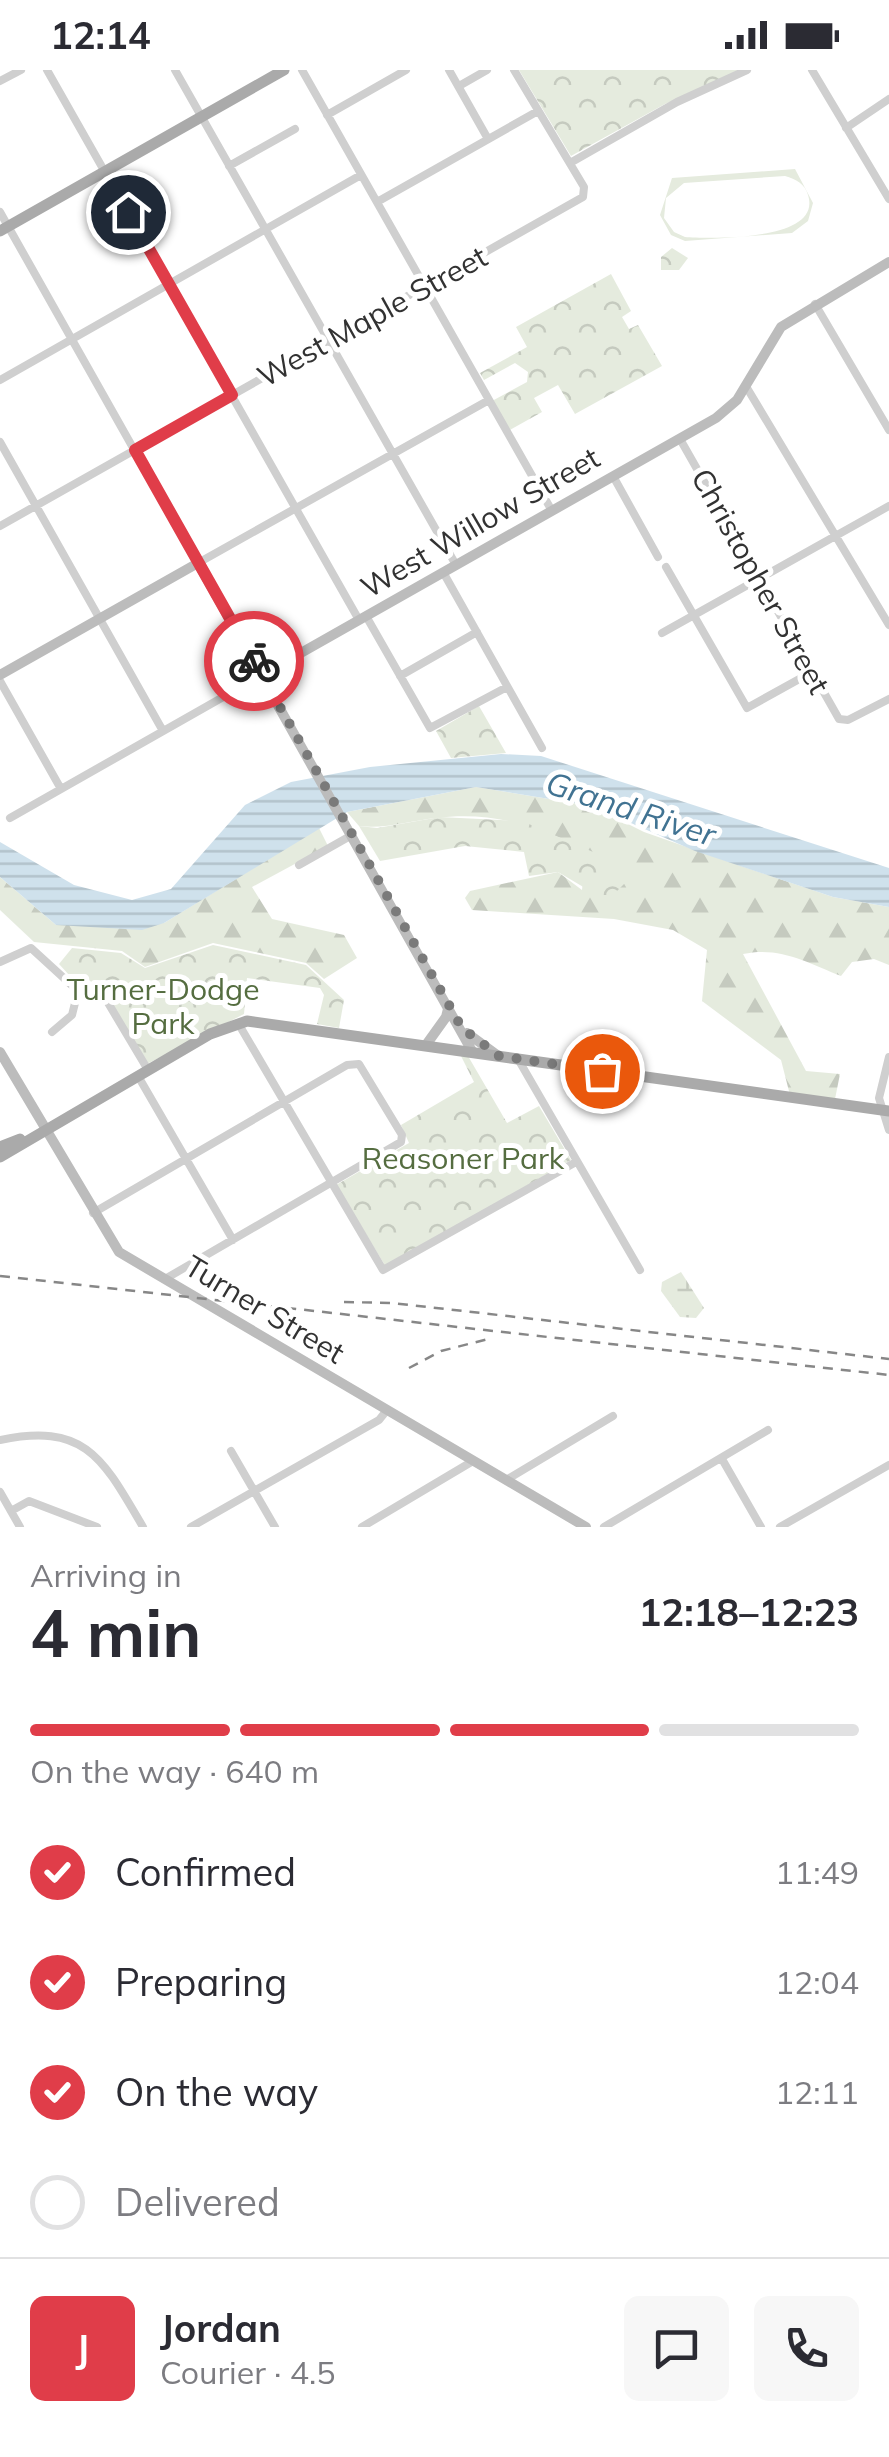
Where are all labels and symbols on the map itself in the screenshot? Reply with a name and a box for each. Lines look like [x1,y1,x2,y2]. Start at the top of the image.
pin [86,170,171,255]
street label: West Maple Street [250,237,494,395]
street label: West Willow Street [354,438,606,606]
street label: Christopher Street [683,462,839,700]
courier [204,611,304,711]
water label: Grand River [541,762,722,855]
park label: Turner-Dodge Park [66,970,260,1042]
pin [560,1029,645,1114]
park label: Reasoner Park [362,1139,565,1177]
street label: Turner Street [178,1246,352,1372]

